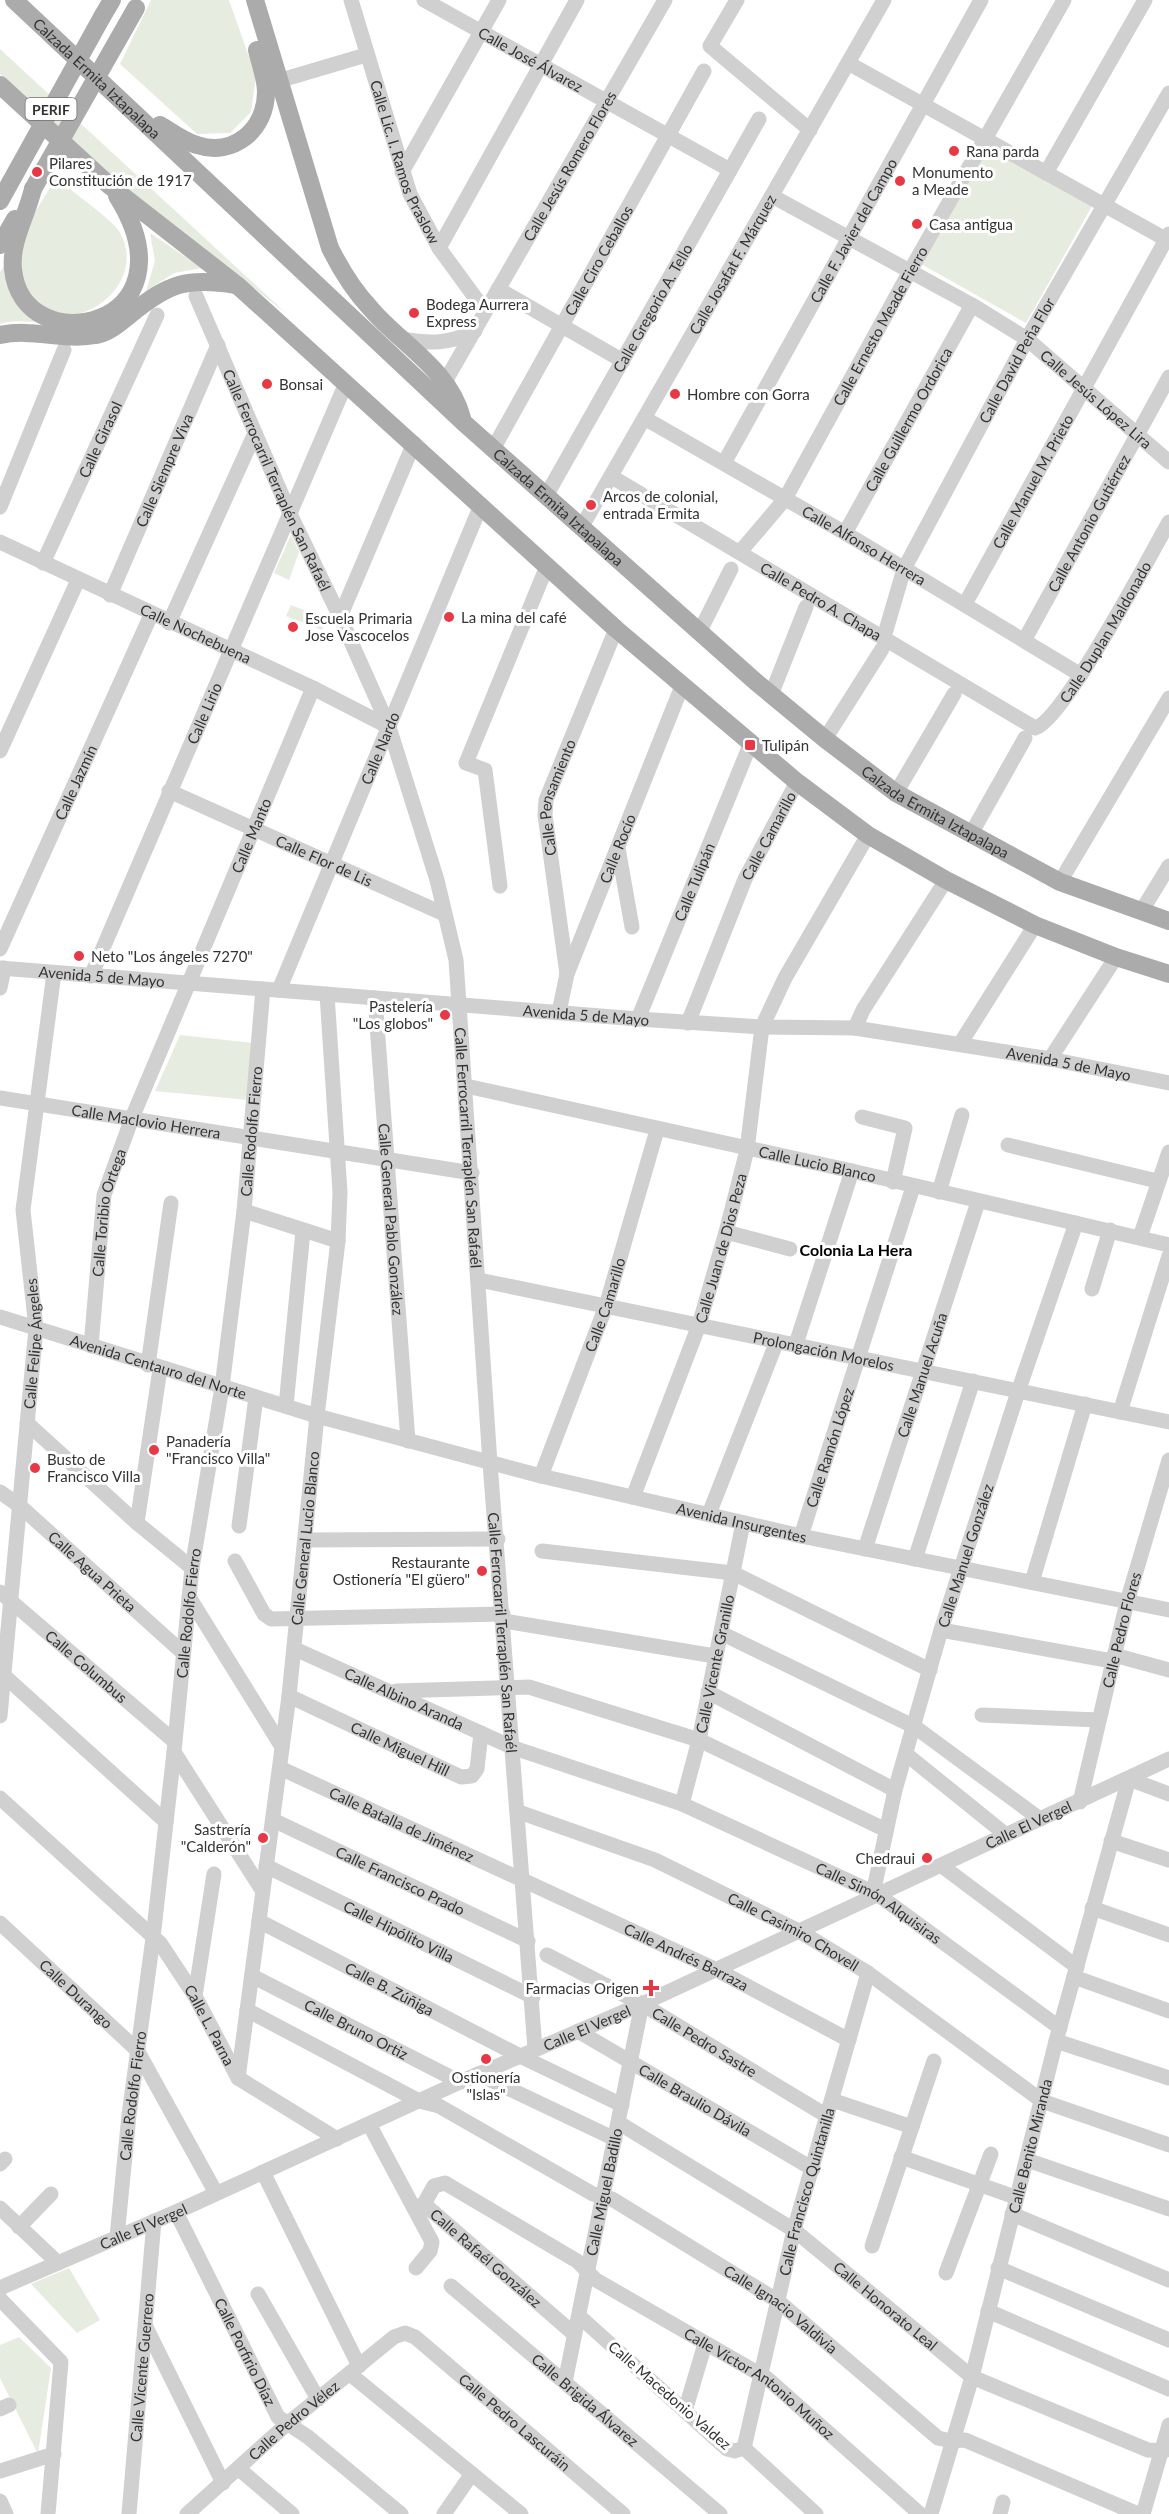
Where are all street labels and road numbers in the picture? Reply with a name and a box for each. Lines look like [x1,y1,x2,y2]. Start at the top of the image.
street label: Calzada Ermita Iztapalapa [30,14,164,142]
street label: Calle José Álvarez [475,23,586,96]
street label: Calle Lic. I. Ramos Praslow [367,78,444,247]
street label: Calle Jesús Romero Flores [519,88,620,244]
road number: PERIF [26,98,76,120]
street label: Calle F. Javier del Campo [806,155,900,306]
street label: Calle Josafat F. Márquez [685,191,780,338]
street label: Calle Ciro Ceballos [560,202,636,319]
street label: Calle Gregorio A. Tello [609,240,696,376]
street label: Calle Ernesto Meade Fierro [829,243,931,409]
street label: Calle David Peña Flor [975,294,1058,426]
street label: Calle Guillermo Ordorica [861,344,956,495]
street label: Calle Jesús López Lira [1037,346,1156,452]
street label: Calle Ferrocarril Terraplén San Rafaél [220,366,335,594]
street label: Calle Girasol [74,398,125,481]
street label: Calle Siempre Viva [131,411,196,530]
street label: Calle Manuel M. Prieto [988,411,1077,552]
street label: Calzada Ermita Iztapalapa [490,444,627,569]
street label: Calle Antonio Gutiérrez [1044,451,1134,595]
street label: Calle Alfonso Herrera [799,501,929,589]
street label: Calle Pedro A. Chapa [757,558,885,644]
street label: Calle Duplan Maldonado [1055,558,1155,706]
street label: Calle Nochebuena [138,600,254,667]
street label: Calle Lirio [183,680,225,747]
street label: Calle Nardo [357,709,403,787]
street label: Calle Pensamiento [536,736,579,857]
street label: Calle Jazmín [51,742,100,823]
street label: Calzada Ermita Iztapalapa [858,761,1012,862]
street label: Calle Camarillo [737,788,799,883]
street label: Calle Manto [227,795,275,876]
street label: Calle Rocío [595,811,639,886]
street label: Calle Flor de Lis [273,831,375,890]
street label: Calle Tulipán [670,840,718,924]
street label: Avenida 5 de Mayo [38,962,165,990]
street label: Avenida 5 de Mayo [522,1001,650,1029]
street label: Calle Ferrocarril Terraplén San Rafaél [452,1027,486,1269]
street label: Avenida 5 de Mayo [1005,1043,1133,1084]
street label: Calle Rodolfo Fierro [236,1065,265,1197]
street label: Calle Maclovio Herrera [70,1101,222,1142]
street label: Calle General Pablo González [375,1123,408,1316]
street label: Calle Lucio Blanco [757,1142,878,1185]
street label: Calle Toribio Ortega [88,1146,129,1277]
street label: Calle Juan de Dios Peza [691,1171,750,1325]
street label: Calle Camarillo [580,1255,629,1354]
street label: Calle Felipe Ángeles [20,1277,45,1410]
street label: Calle Manuel Acuña [893,1310,950,1440]
street label: Prolongación Morelos [752,1328,896,1374]
street label: Avenida Centauro del Norte [68,1331,249,1402]
street label: Calle Ramón López [802,1385,857,1510]
street label: Calle General Lucio Blanco [287,1450,322,1626]
street label: Calle Manuel González [933,1481,997,1630]
street label: Avenida Insurgentes [675,1499,808,1546]
street label: Calle Ferrocarril Terraplén San Rafaél [485,1511,521,1753]
street label: Calle Agua Prieta [45,1527,140,1616]
street label: Calle Rodolfo Fierro [172,1547,204,1679]
street label: Calle Pedro Flores [1098,1570,1144,1690]
street label: Calle Vicente Granillo [692,1593,737,1735]
street label: Calle Columbus [42,1626,131,1706]
street label: Calle Albino Aranda [342,1664,467,1733]
street label: Calle Miguel Hill [348,1717,453,1779]
street label: Calle Batalla de Jiménez [326,1783,477,1865]
street label: Calle El Vergel [982,1797,1074,1852]
street label: Calle Francisco Prado [333,1842,468,1919]
street label: Calle Simón Alquisiras [813,1858,945,1947]
street label: Calle Casimiro Chovell [725,1888,862,1974]
street label: Calle Hipólito Villa [341,1896,457,1966]
street label: Calle Andrés Barraza [621,1919,752,1994]
street label: Calle Durango [36,1955,117,2032]
street label: Calle B. Zúñiga [342,1958,437,2019]
street label: Calle L. Parna [181,1981,239,2068]
street label: Calle Bruno Ortiz [301,1995,411,2063]
street label: Calle El Vergel [540,2001,633,2054]
street label: Calle Pedro Sastre [649,2003,760,2080]
street label: Calle Rodolfo Fierro [116,2030,149,2162]
street label: Calle Braulio Dávila [636,2060,755,2140]
street label: Calle Benito Miranda [1004,2077,1055,2215]
street label: Calle Francisco Quintanilla [775,2105,838,2277]
street label: Calle Miguel Badillo [582,2126,626,2257]
street label: Calle El Vergel [97,2199,190,2253]
street label: Calle Rafaél González [427,2205,546,2311]
street label: Calle Honorato Leal [830,2258,941,2354]
street label: Calle Ignacio Valdivia [721,2261,841,2357]
street label: Calle Vicente Guerrero [126,2292,157,2443]
street label: Calle Porfirio Díaz [211,2295,280,2409]
street label: Calle Víctor Antonio Muñoz [681,2324,838,2443]
street label: Calle Macedonio Valdez [605,2337,735,2453]
street label: Calle Brigida Álvarez [528,2350,642,2450]
street label: Calle Pedro Lascuráin [455,2369,574,2474]
street label: Calle Pedro Vélez [244,2376,343,2464]

